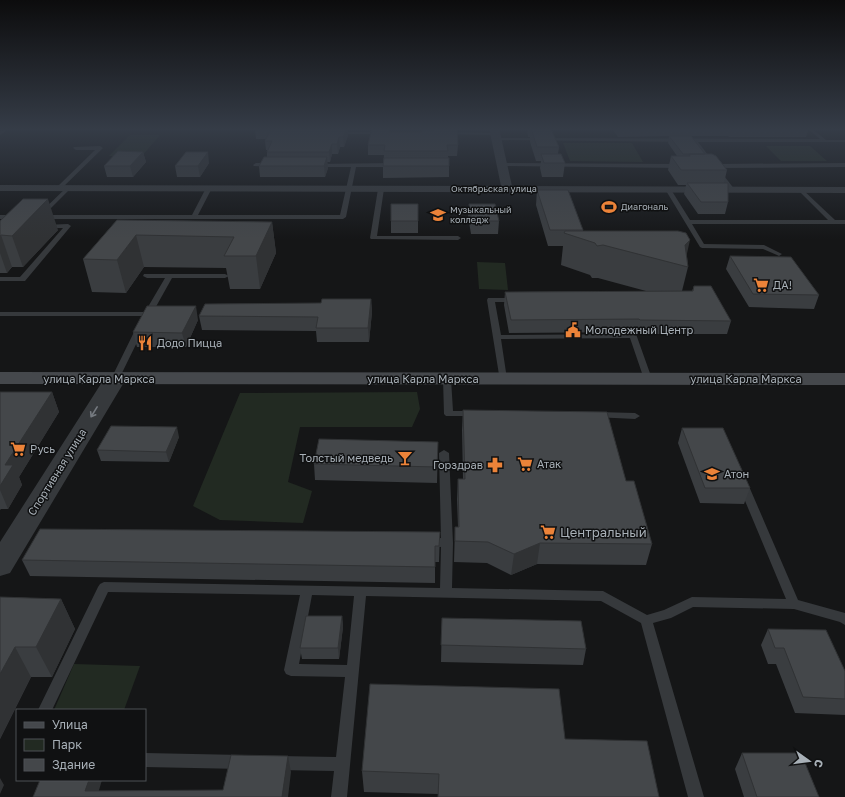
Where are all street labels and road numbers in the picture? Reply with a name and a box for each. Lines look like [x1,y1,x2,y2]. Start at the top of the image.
street label: Октябрьская улица [451,183,537,194]
street label: улица Карла Маркса [43,372,155,385]
street label: улица Карла Маркса [367,372,479,385]
street label: улица Карла Маркса [690,372,802,385]
street label: Спортивная улица [25,426,89,518]

